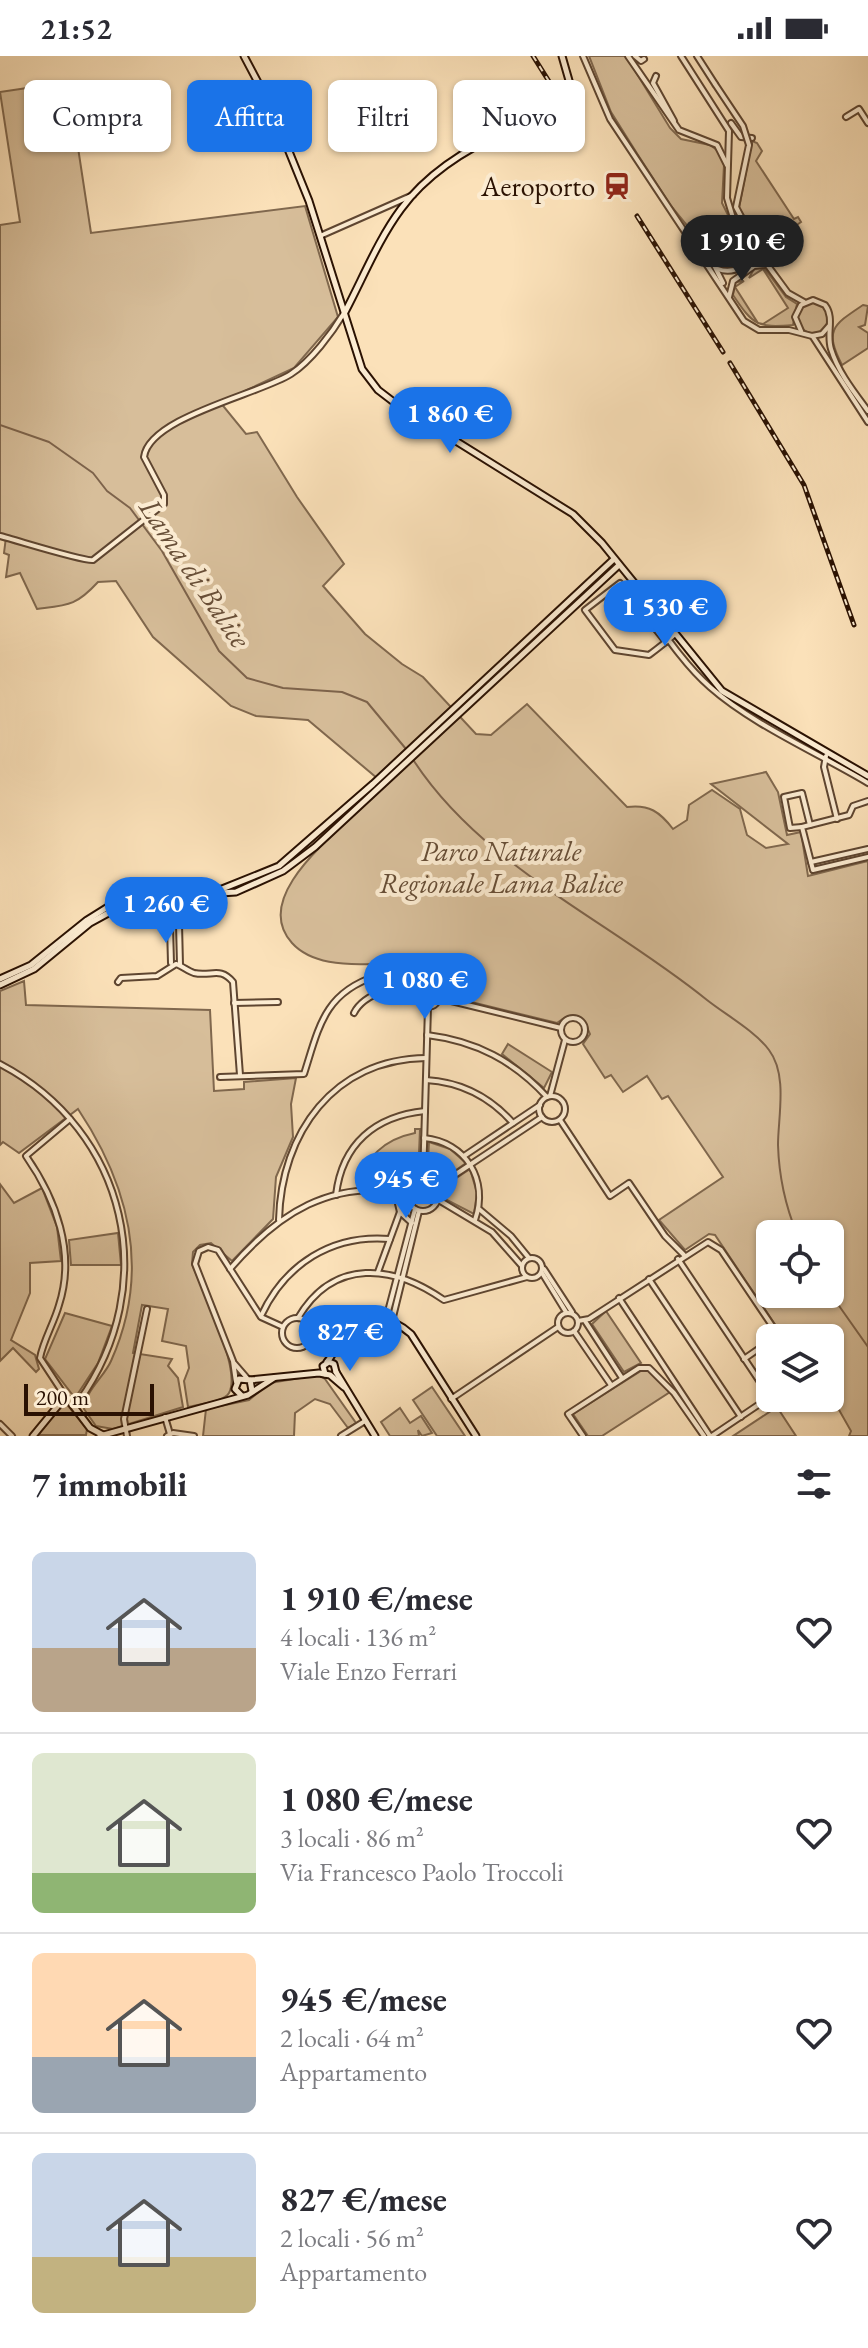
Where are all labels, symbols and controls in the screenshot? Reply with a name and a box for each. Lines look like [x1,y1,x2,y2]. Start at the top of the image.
text: 21:52 [40,9,112,48]
chip: Compra [24,80,171,152]
chip: Affitta [187,80,312,152]
chip: Filtri [328,80,437,152]
chip: Nuovo [453,80,585,152]
place label: Aeroporto [480,168,595,204]
station icon: Aeroporto [602,171,632,201]
pin: 1 910 € [668,215,816,283]
text: 1 910 € [699,224,785,258]
pin: 1 860 € [376,387,524,455]
text: 1 860 € [407,396,493,430]
water label: Lama di Balice [130,489,261,656]
pin: 1 530 € [591,580,739,648]
text: 1 530 € [622,589,708,623]
park label: Parco Naturale Regionale Lama Balice [379,833,623,901]
pin: 1 260 € [92,877,240,945]
text: 1 260 € [123,886,209,920]
pin: 1 080 € [351,953,499,1021]
text: 1 080 € [382,962,468,996]
pin: 945 € [350,1152,462,1220]
text: 945 € [373,1161,439,1195]
map controls [756,1220,844,1412]
button: locate [756,1220,844,1308]
pin: 827 € [294,1305,406,1373]
text: 827 € [317,1314,383,1348]
button: layers [756,1324,844,1412]
scale bar [24,1380,154,1416]
text: 200 m [36,1383,89,1412]
text: 7 immobili [32,1462,187,1506]
icon: filters [792,1462,836,1506]
text: 1 910 €/mese [280,1576,473,1620]
icon: home [96,1584,192,1680]
icon: heart [792,1610,836,1654]
text: 4 locali · 136 m² [280,1620,436,1654]
text: Viale Enzo Ferrari [280,1654,457,1688]
text: 1 080 €/mese [280,1777,473,1821]
icon: home [96,1785,192,1881]
icon: heart [792,1811,836,1855]
text: 3 locali · 86 m² [280,1821,424,1855]
text: Via Francesco Paolo Troccoli [280,1855,564,1889]
text: 945 €/mese [280,1977,447,2021]
icon: home [96,1985,192,2081]
icon: heart [792,2011,836,2055]
text: 2 locali · 64 m² [280,2021,424,2055]
text: Appartamento [280,2055,427,2089]
text: 827 €/mese [280,2177,447,2221]
icon: home [96,2185,192,2281]
icon: heart [792,2211,836,2255]
text: 2 locali · 56 m² [280,2221,424,2255]
text: Appartamento [280,2255,427,2289]

